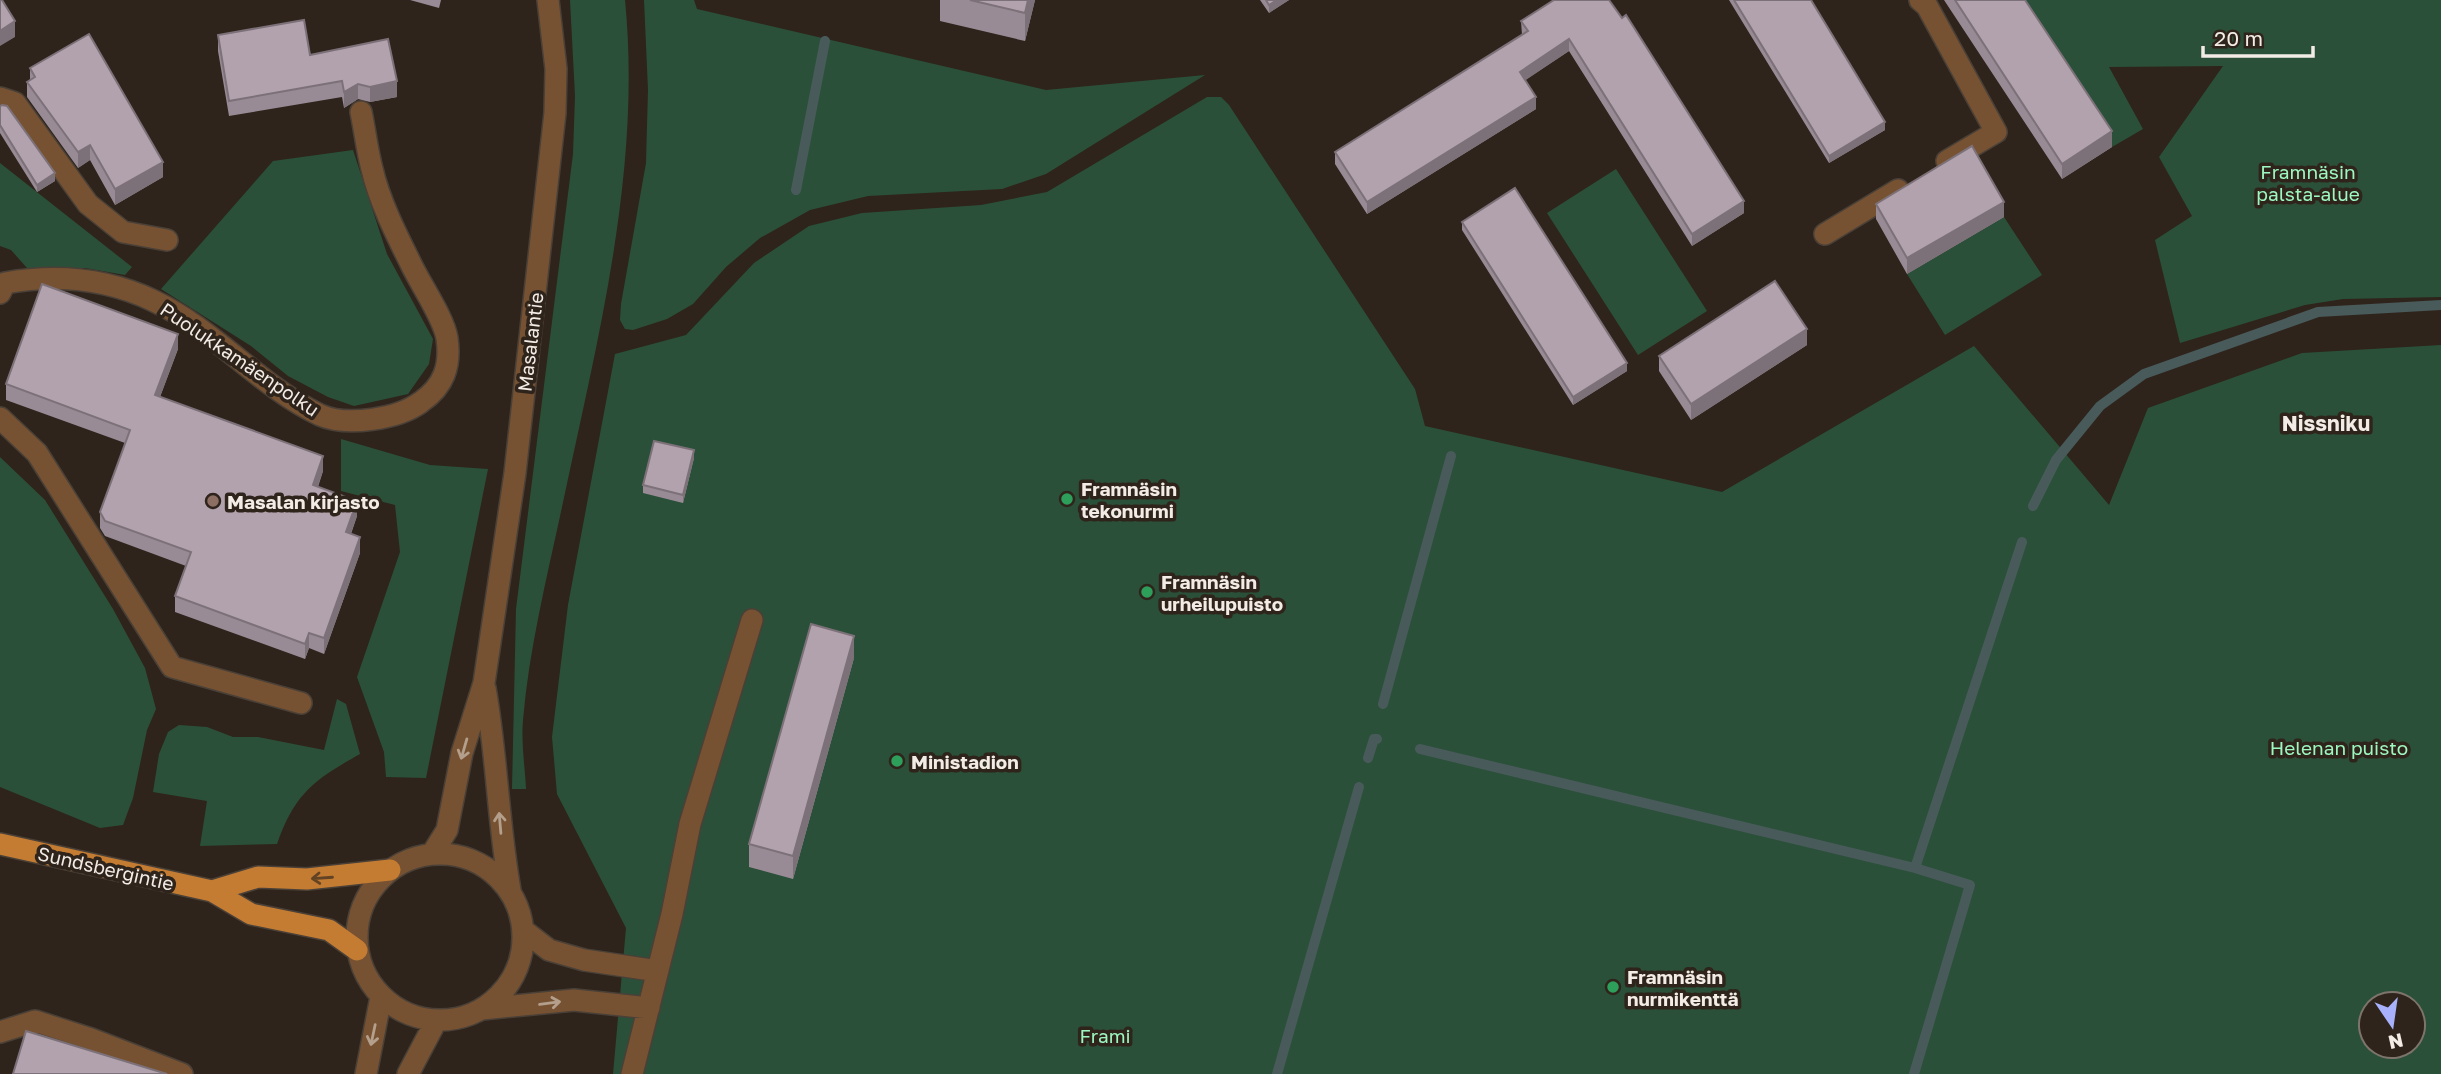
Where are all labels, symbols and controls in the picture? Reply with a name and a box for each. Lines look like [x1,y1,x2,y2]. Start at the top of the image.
scale bar [2203,14,2313,58]
text: 20 m [2214,25,2263,51]
park label: Framnäsin palsta-alue [2256,160,2360,205]
street label: Masalantie [512,291,548,393]
street label: Puolukkamäenpolku [156,297,324,421]
district label: Nissniku [2282,410,2370,436]
place label: Framnäsin tekonurmi [1081,477,1177,522]
place label: Masalan kirjasto [227,490,380,513]
marker: Framnäsin tekonurmi [1059,491,1075,507]
marker: Masalan kirjasto [205,493,221,509]
place label: Framnäsin urheilupuisto [1161,570,1283,615]
marker: Framnäsin urheilupuisto [1139,584,1155,600]
park label: Helenan puisto [2270,736,2408,759]
one-way arrow [457,737,470,759]
place label: Ministadion [911,750,1019,773]
marker: Ministadion [889,753,905,769]
one-way arrow [493,812,506,835]
street label: Sundsbergintie [36,841,176,895]
one-way arrow [311,872,334,885]
place label: Framnäsin nurmikenttä [1627,965,1738,1010]
marker: Framnäsin nurmikenttä [1605,979,1621,995]
north arrow [2357,990,2427,1060]
one-way arrow [538,997,560,1010]
one-way arrow [366,1023,380,1046]
park label: Frami [1079,1024,1131,1047]
text: N [2386,1029,2406,1055]

